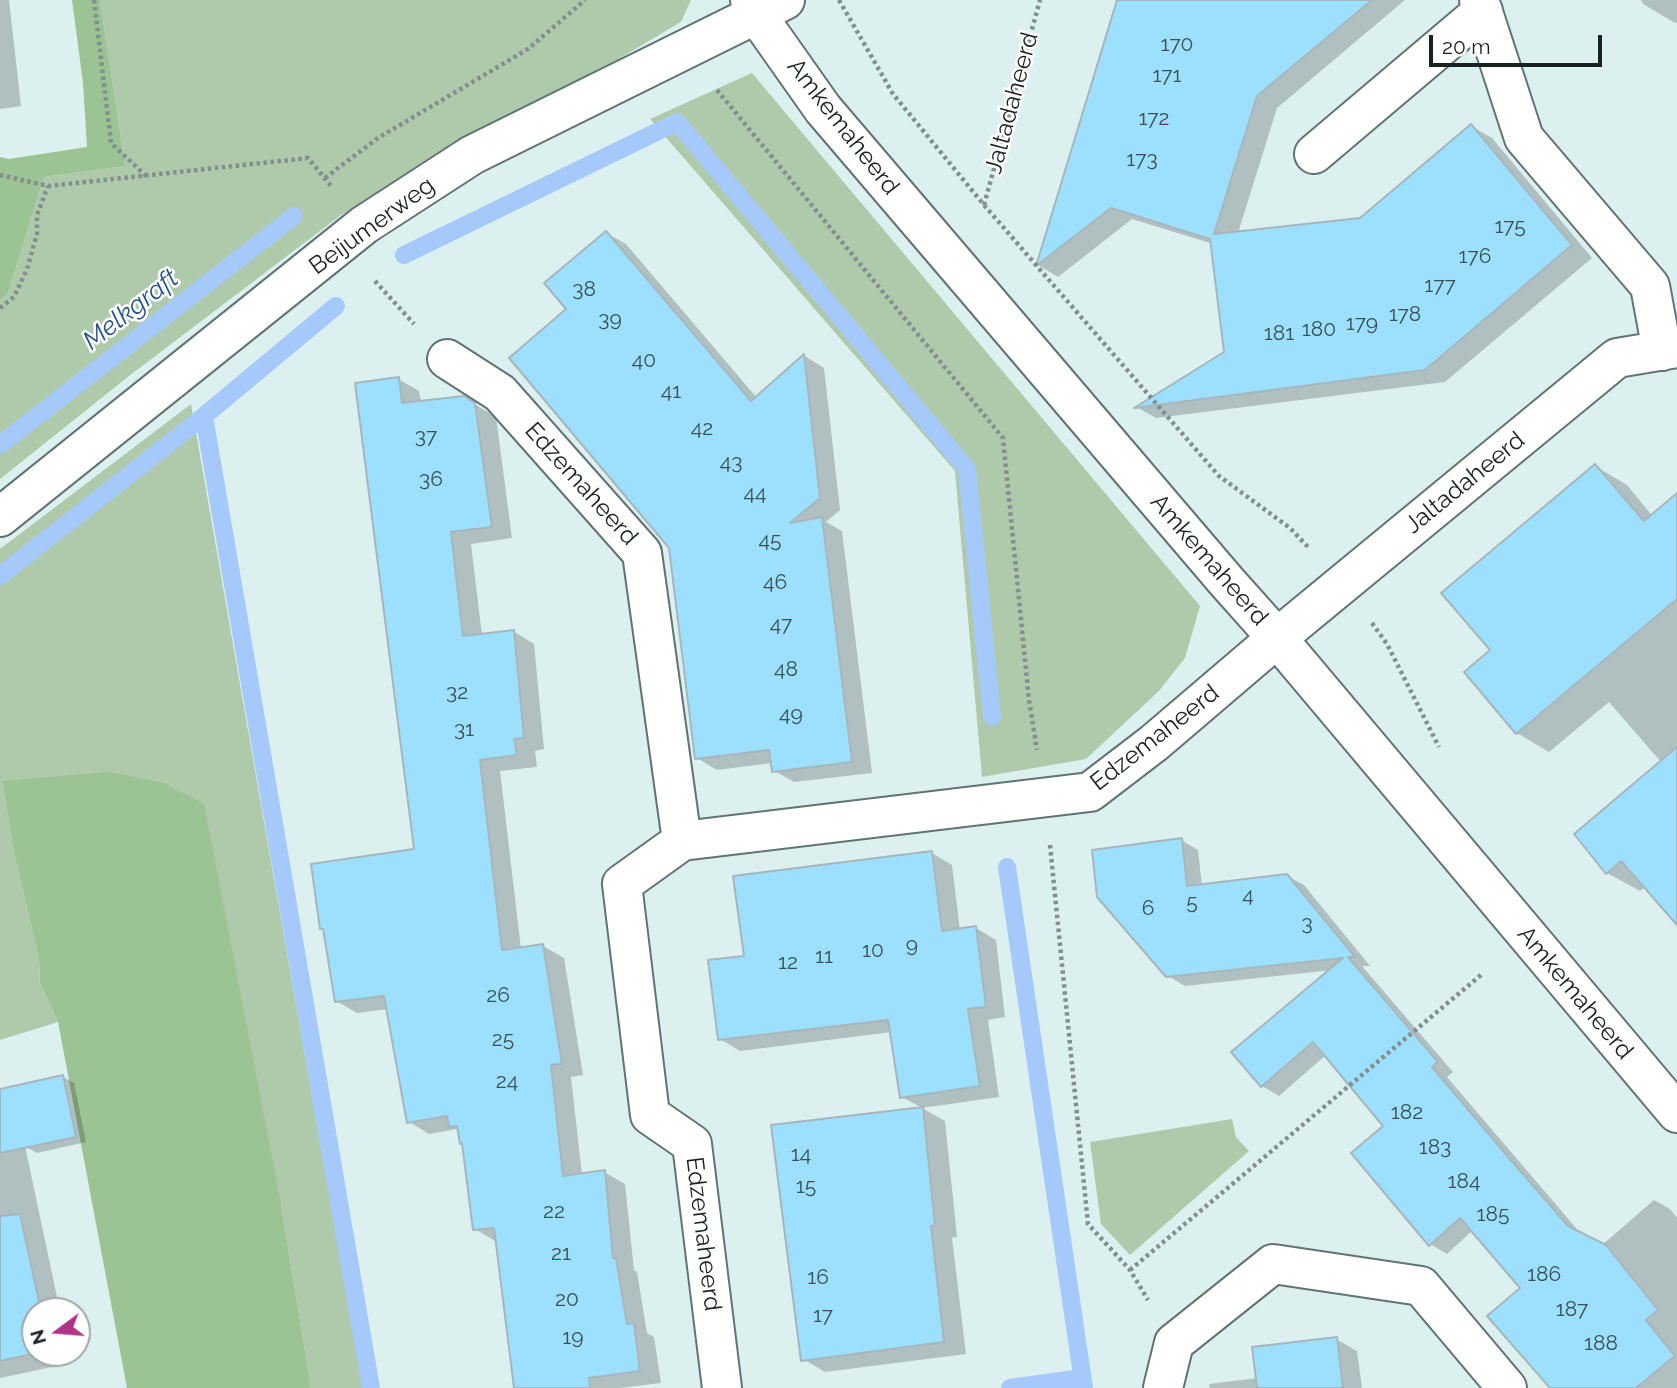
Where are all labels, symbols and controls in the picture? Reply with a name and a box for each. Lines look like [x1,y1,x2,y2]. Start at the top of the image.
scale bar [1432,21,1605,65]
street label: Jaltadaheerd [979,29,1045,177]
house number: 170 [1161,32,1193,58]
text: 20 m [1442,34,1490,59]
street label: Amkemaheerd [781,53,905,201]
house number: 171 [1152,63,1182,89]
house number: 172 [1138,106,1170,132]
house number: 173 [1126,147,1158,173]
street label: Beijumerweg [304,171,440,281]
house number: 175 [1494,214,1526,240]
house number: 176 [1459,244,1491,270]
water label: Melkgraft [77,263,185,357]
house number: 177 [1424,273,1456,299]
house number: 38 [572,277,596,303]
house number: 178 [1389,302,1421,328]
house number: 39 [598,307,622,333]
house number: 179 [1346,311,1378,337]
house number: 180 [1302,317,1336,343]
house number: 181 [1264,321,1294,347]
house number: 40 [632,348,656,374]
house number: 41 [661,379,681,405]
house number: 42 [691,416,713,442]
street label: Edzemaheerd [518,417,644,551]
house number: 37 [415,424,437,450]
street label: Jaltadaheerd [1399,426,1531,540]
house number: 43 [720,450,742,476]
house number: 36 [419,467,443,493]
house number: 44 [744,481,766,507]
street label: Amkemaheerd [1144,488,1274,632]
house number: 45 [759,528,781,554]
house number: 46 [763,570,787,596]
house number: 47 [770,612,792,638]
house number: 48 [774,657,798,683]
street label: Edzemaheerd [1085,679,1225,797]
house number: 32 [446,680,468,706]
house number: 49 [779,702,803,728]
house number: 31 [454,717,474,743]
house number: 4 [1242,883,1254,909]
house number: 5 [1186,890,1198,916]
house number: 6 [1142,896,1154,922]
house number: 3 [1301,911,1313,937]
street label: Amkemaheerd [1511,921,1639,1065]
house number: 9 [906,933,918,959]
house number: 10 [862,938,884,964]
house number: 11 [815,944,833,970]
house number: 12 [778,950,798,976]
house number: 26 [486,983,510,1009]
house number: 25 [492,1027,514,1053]
house number: 24 [496,1069,518,1095]
house number: 182 [1391,1100,1423,1126]
house number: 183 [1419,1135,1451,1161]
house number: 14 [791,1142,811,1168]
street label: Edzemaheerd [679,1155,727,1313]
house number: 184 [1448,1169,1480,1195]
house number: 15 [796,1174,816,1200]
house number: 22 [543,1199,565,1225]
house number: 185 [1477,1202,1509,1228]
house number: 21 [551,1241,571,1267]
house number: 186 [1527,1262,1561,1288]
house number: 16 [807,1265,829,1291]
house number: 20 [555,1287,579,1313]
north arrow [21,1297,91,1367]
house number: 187 [1556,1297,1588,1323]
house number: 17 [813,1303,833,1329]
house number: 19 [562,1325,584,1351]
text: N [25,1327,50,1347]
house number: 188 [1584,1331,1618,1357]

